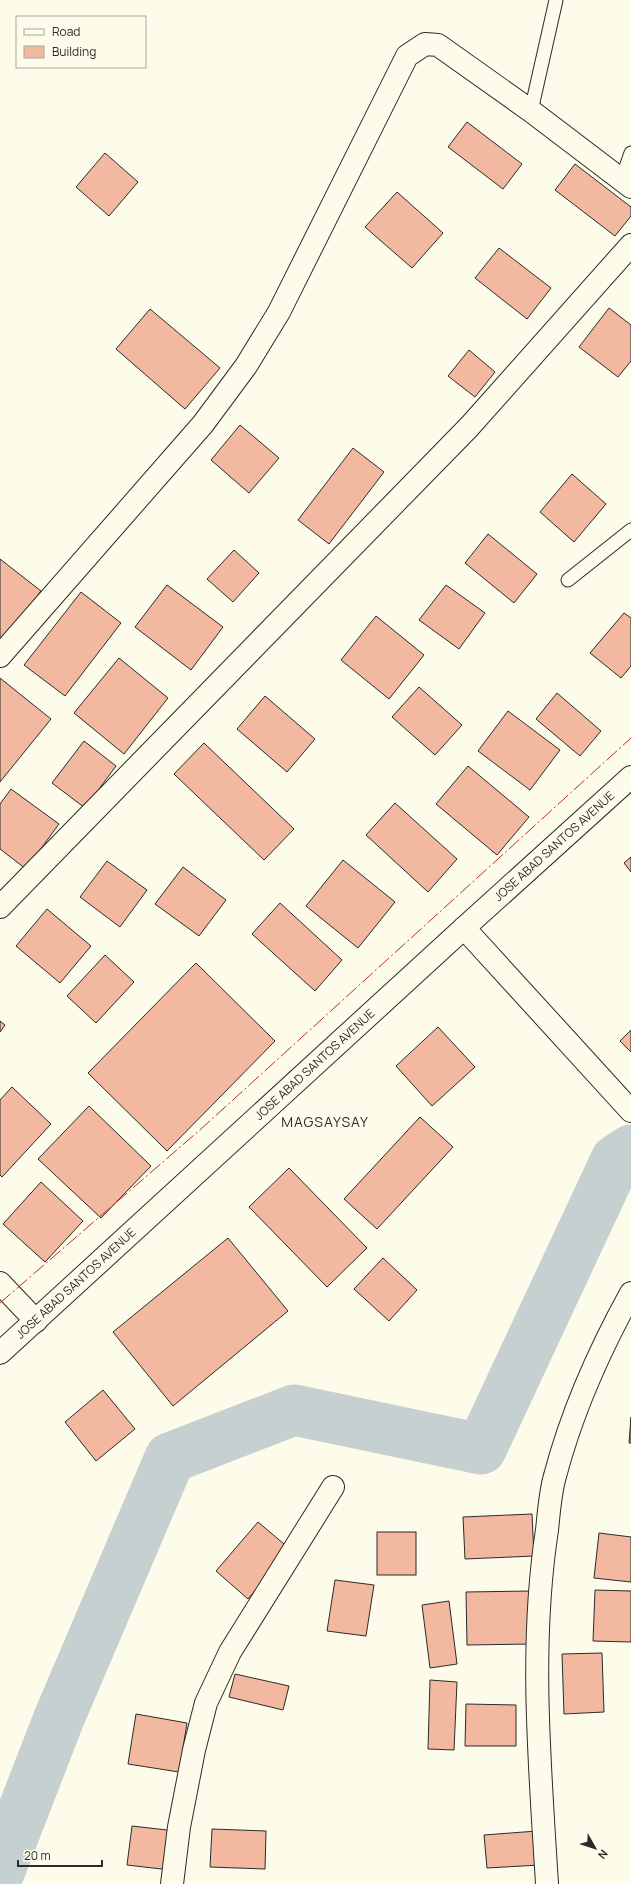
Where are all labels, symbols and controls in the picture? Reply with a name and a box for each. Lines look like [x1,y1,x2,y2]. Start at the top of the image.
legend [16,16,146,68]
text: Road [52,23,80,40]
text: Building [52,43,96,60]
street label: JOSE ABAD SANTOS AVENUE [490,787,618,905]
street label: JOSE ABAD SANTOS AVENUE [251,1005,378,1124]
district label: MAGSAYSAY [281,1112,369,1131]
street label: JOSE ABAD SANTOS AVENUE [12,1224,139,1342]
north arrow [575,1828,615,1868]
scale bar [18,1842,102,1868]
text: 20 m [24,1847,51,1864]
text: N [595,1847,611,1862]

